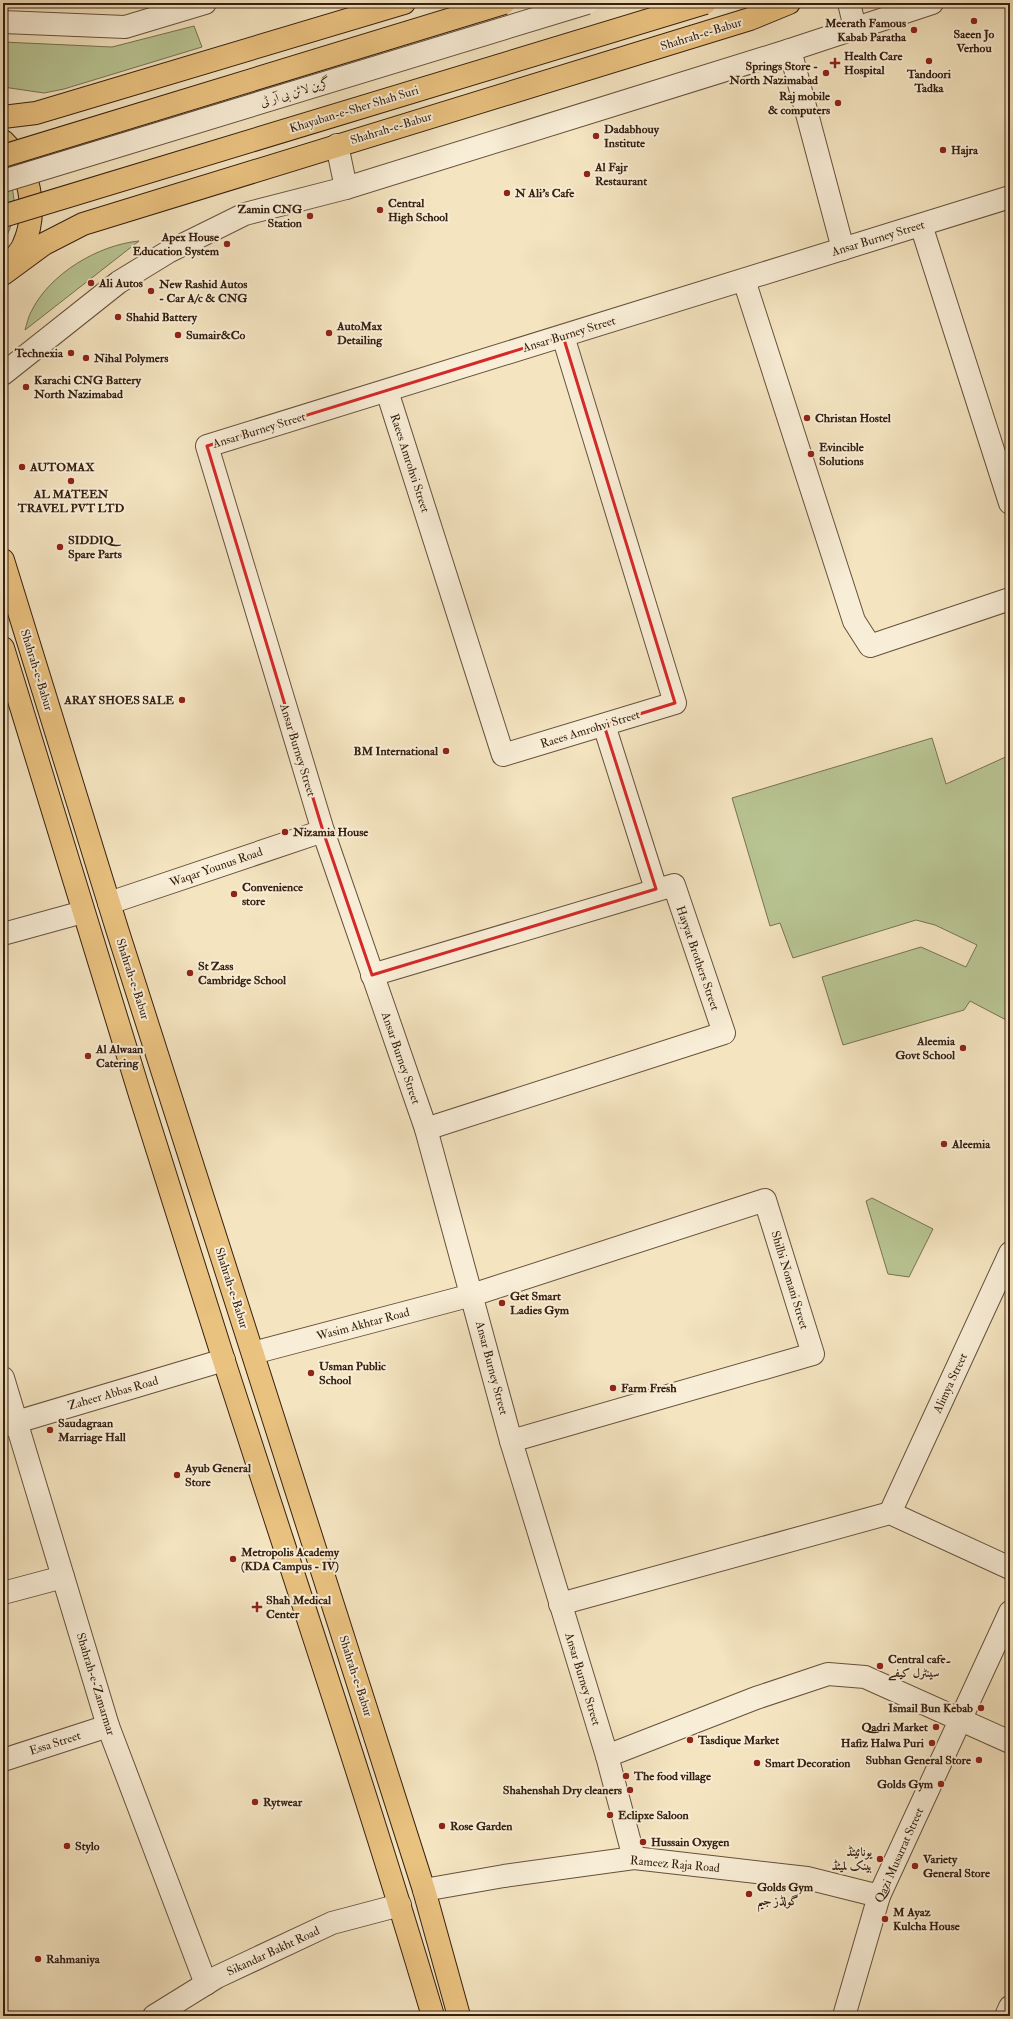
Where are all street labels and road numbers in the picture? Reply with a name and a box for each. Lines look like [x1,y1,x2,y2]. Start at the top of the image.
street label: Shahrah-e-Babur [659,15,744,54]
street label: گرین لائن بی آر ٹی [258,74,332,111]
street label: Khayaban-e-Sher Shah Suri [288,83,420,136]
street label: Shahrah-e-Babur [349,109,434,148]
street label: Ansar Burney Street [829,217,927,260]
street label: Ansar Burney Street [520,313,618,356]
street label: Ansar Burney Street [210,409,308,452]
street label: Raees Amrohvi Street [386,412,433,515]
street label: Shahrah-e-Babur [17,628,56,713]
street label: Ansar Burney Street [276,701,319,799]
street label: Raees Amrohvi Street [539,707,642,752]
street label: Waqar Younus Road [167,844,265,891]
street label: Hayyat Brothers Street [673,904,723,1013]
street label: Shahrah-e-Babur [112,937,153,1022]
street label: Ansar Burney Street [377,1009,423,1106]
street label: Shilbi Nomani Street [767,1229,812,1331]
street label: Shahrah-e-Babur [211,1246,252,1331]
street label: Wasim Akhtar Road [314,1305,411,1344]
street label: Ansar Burney Street [472,1319,511,1417]
street label: Alimya Street [930,1351,971,1417]
street label: Zaheer Abbas Road [66,1373,160,1414]
street label: Ansar Burney Street [561,1630,604,1728]
street label: Shahrah-e-Zamarmar [73,1631,118,1738]
street label: Shahrah-e-Babur [335,1634,376,1719]
street label: Essa Street [28,1728,83,1759]
street label: Qazi Musarrat Street [872,1805,927,1905]
street label: Rameez Raja Road [629,1853,721,1876]
street label: Sikandar Bakht Road [224,1923,322,1980]

